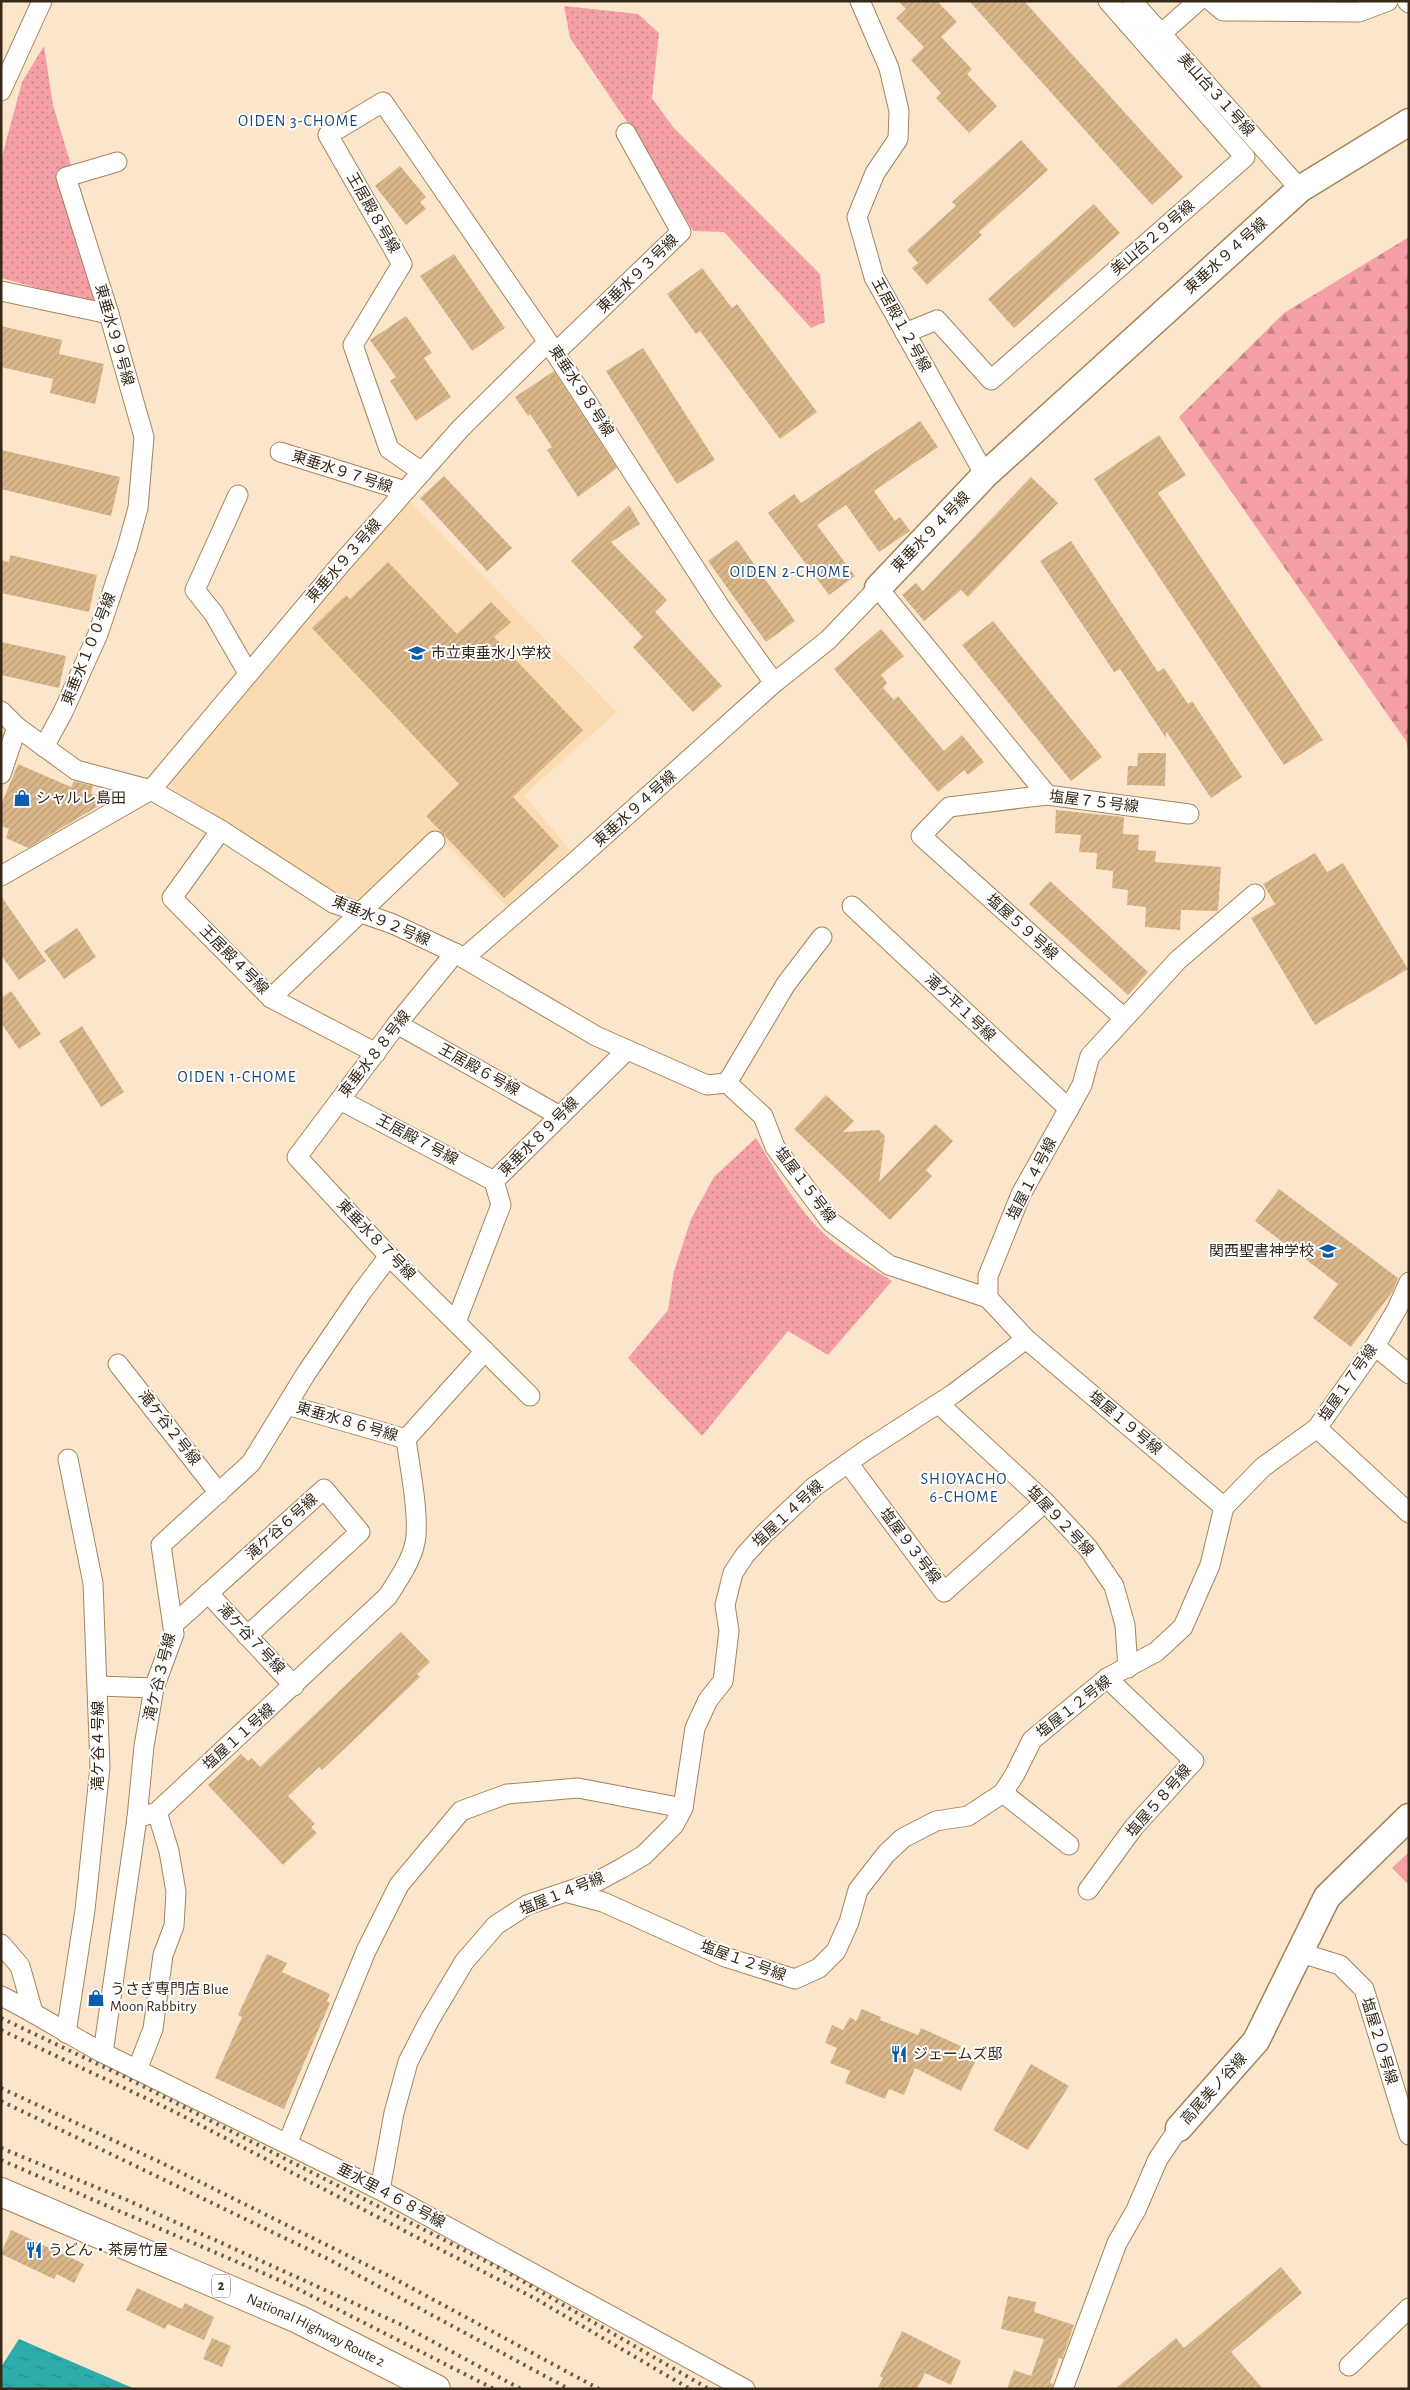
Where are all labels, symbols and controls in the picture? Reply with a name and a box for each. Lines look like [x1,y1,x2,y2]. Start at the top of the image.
street label: 美山台３１号線 [1175,50,1257,139]
district label: OIDEN 3-CHOME [238,113,358,129]
street label: 王居殿８号線 [344,170,403,256]
street label: 美山台２９号線 [1108,197,1198,278]
street label: 東垂水９４号線 [1181,215,1270,297]
street label: 東垂水９３号線 [594,231,681,316]
street label: 王居殿１２号線 [869,275,934,375]
street label: 東垂水９９号線 [92,282,137,388]
street label: 東垂水９８号線 [546,342,617,439]
street label: 東垂水９７号線 [290,448,395,495]
street label: 東垂水９４号線 [888,488,973,575]
street label: 東垂水９３号線 [303,516,384,606]
district label: OIDEN 2-CHOME [730,564,850,580]
street label: 東垂水１００号線 [59,590,118,707]
school or university icon: 市立東垂水小学校 [407,643,427,663]
place label: 市立東垂水小学校 [431,645,551,661]
street label: 東垂水９４号線 [590,768,679,850]
street label: 塩屋７５号線 [1048,787,1140,815]
shop icon: シャルレ島田 [12,788,32,808]
place label: シャルレ島田 [36,790,126,806]
street label: 塩屋５９号線 [984,890,1062,963]
street label: 東垂水９２号線 [330,893,433,948]
street label: 王居殿４号線 [197,922,272,997]
street label: 滝ケ平１号線 [922,971,999,1044]
street label: 東垂水８８号線 [336,1007,413,1100]
street label: 王居殿６号線 [436,1041,522,1098]
district label: OIDEN 1-CHOME [178,1069,296,1085]
street label: 東垂水８９号線 [496,1094,581,1179]
street label: 王居殿７号線 [374,1111,461,1168]
street label: 塩屋１４号線 [1003,1135,1059,1223]
street label: 塩屋１５号線 [772,1143,840,1225]
street label: 東垂水８７号線 [334,1196,419,1283]
school or university icon: 関西聖書神学校 [1318,1241,1338,1261]
place label: 関西聖書神学校 [1209,1243,1314,1259]
street label: 塩屋１７号線 [1314,1341,1380,1424]
street label: 滝ケ谷２号線 [135,1387,203,1468]
street label: 塩屋１９号線 [1086,1387,1166,1458]
street label: 東垂水８６号線 [294,1399,400,1444]
district label: SHIOYACHO 6-CHOME [921,1471,1007,1505]
street label: 塩屋１４号線 [749,1476,826,1550]
street label: 塩屋９２号線 [1024,1482,1098,1559]
street label: 滝ケ谷６号線 [243,1491,320,1563]
street label: 塩屋９３号線 [877,1504,945,1586]
street label: 滝ケ谷７号線 [215,1600,288,1677]
street label: 滝ケ谷３号線 [141,1631,178,1722]
street label: 塩屋１２号線 [1033,1672,1114,1741]
street label: 塩屋１１号線 [199,1700,277,1773]
street label: 滝ケ谷４号線 [90,1701,106,1791]
street label: 塩屋５８号線 [1122,1761,1194,1840]
street label: 塩屋１４号線 [517,1868,607,1918]
street label: 塩屋１２号線 [698,1937,789,1983]
place label: うさぎ専門店 Blue Moon Rabbitry [110,1981,229,2014]
shop icon: うさぎ専門店 Blue Moon Rabbitry [86,1988,106,2008]
street label: 塩屋２０号線 [1359,1995,1401,2086]
restaurant icon: ジェームズ邸 [889,2044,909,2064]
place label: ジェームズ邸 [913,2046,1003,2062]
street label: 高尾美ノ谷線 [1178,2050,1250,2127]
street label: 垂水里４６８号線 [334,2160,448,2231]
restaurant icon: うどん・茶房竹屋 [24,2240,44,2260]
place label: うどん・茶房竹屋 [48,2242,168,2258]
road number: 2 [212,2274,230,2298]
street label: National Highway Route 2 [245,2291,388,2369]

